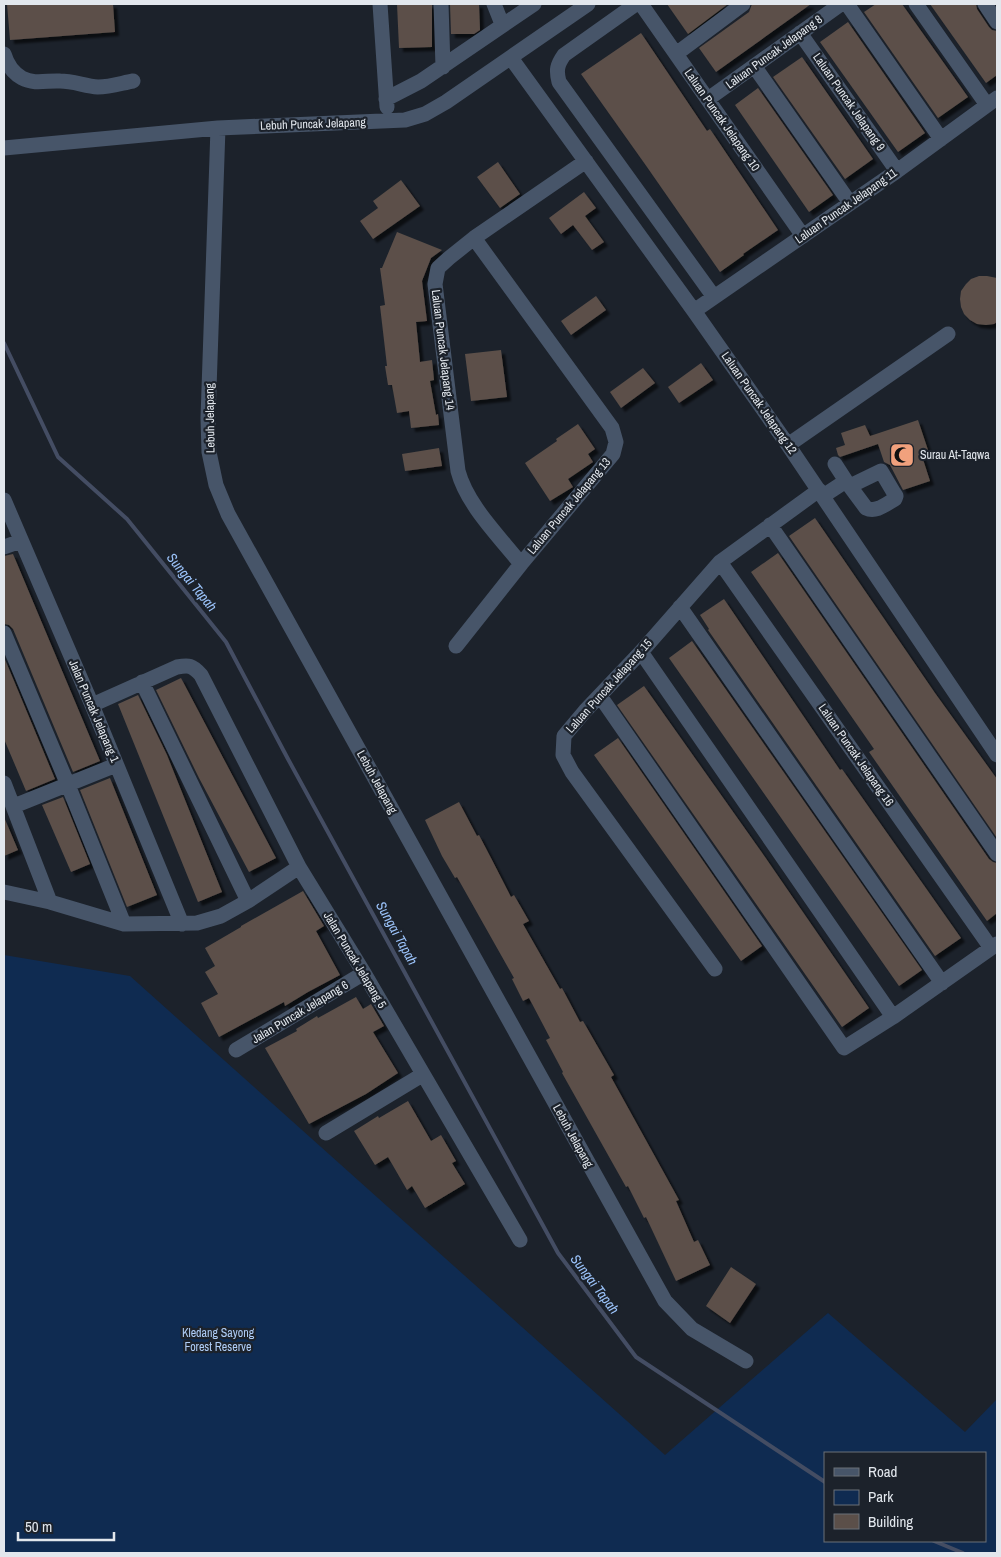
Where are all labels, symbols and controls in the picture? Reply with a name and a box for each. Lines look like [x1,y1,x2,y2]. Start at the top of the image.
street label: Laluan Puncak Jelapang 8 [722,11,826,93]
street label: Laluan Puncak Jelapang 9 [809,50,889,154]
street label: Laluan Puncak Jelapang 10 [681,66,763,174]
street label: Lebuh Puncak Jelapang [260,114,367,134]
street label: Laluan Puncak Jelapang 11 [792,165,900,247]
street label: Laluan Puncak Jelapang 14 [428,289,458,412]
street label: Laluan Puncak Jelapang 12 [718,349,800,457]
street label: Lebuh Jelapang [201,382,219,453]
mosque icon: Surau At-Taqwa [889,442,915,468]
place label: Surau At-Taqwa [920,447,990,463]
street label: Laluan Puncak Jelapang 13 [524,454,614,558]
water label: Sungai Tapah [163,549,221,615]
street label: Laluan Puncak Jelapang 15 [562,635,656,736]
street label: Jalan Puncak Jelapang 1 [65,657,123,765]
street label: Laluan Puncak Jelapang 16 [815,701,897,809]
street label: Lebuh Jelapang [353,747,401,817]
water label: Sungai Tapah [372,898,422,968]
street label: Jalan Puncak Jelapang 5 [320,909,390,1012]
street label: Jalan Puncak Jelapang 6 [249,977,351,1047]
street label: Lebuh Jelapang [549,1101,597,1171]
water label: Sungai Tapah [567,1251,623,1317]
park label: Kledang Sayong Forest Reserve [182,1325,255,1355]
legend [824,1452,986,1542]
text: Road [868,1461,897,1482]
text: Park [868,1486,894,1507]
scale bar [18,1510,114,1542]
text: Building [868,1511,913,1532]
text: 50 m [25,1516,52,1537]

